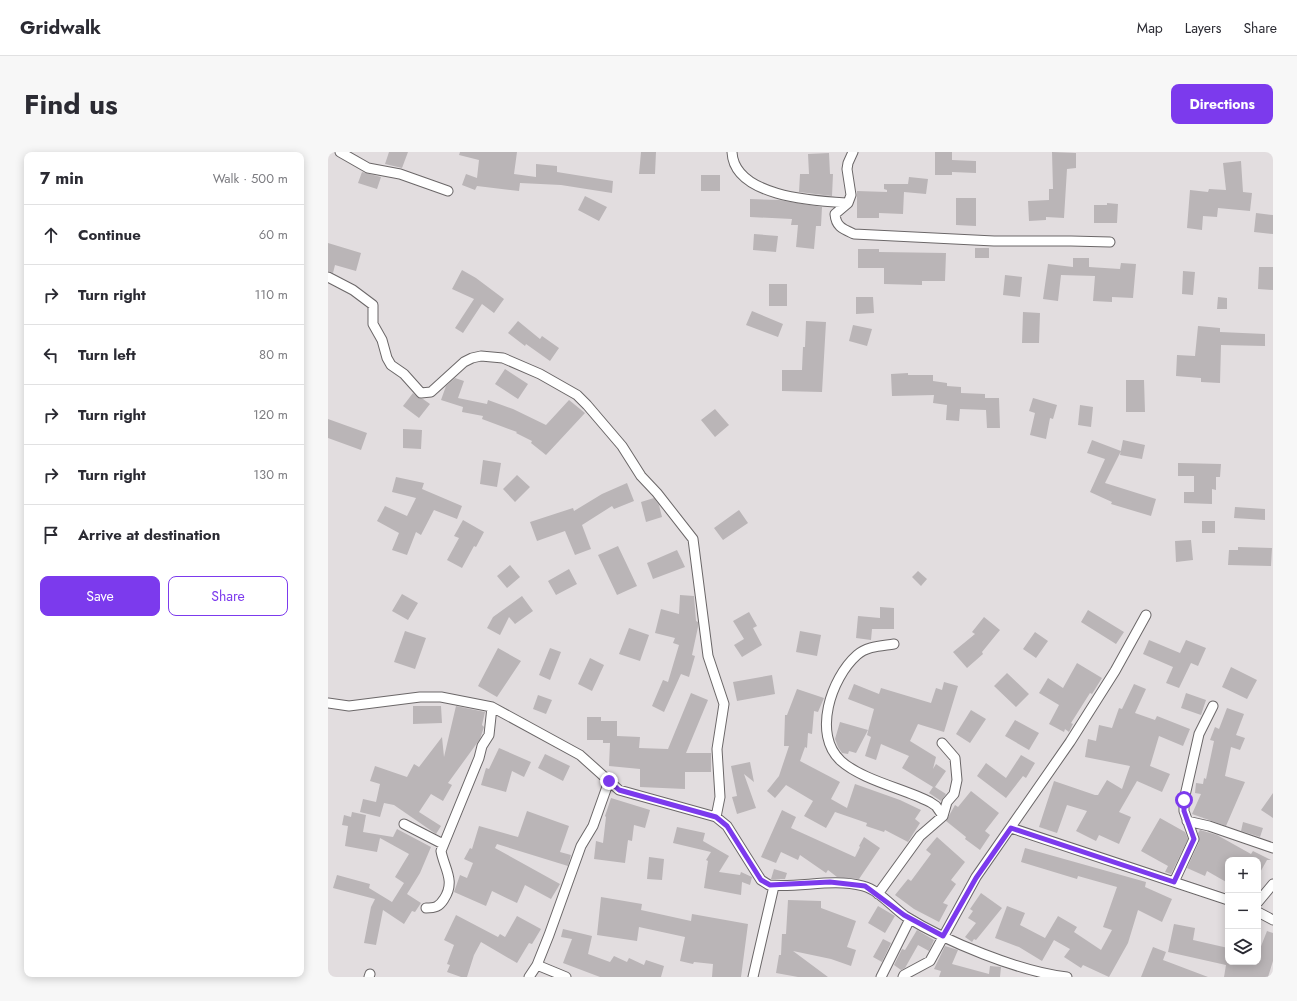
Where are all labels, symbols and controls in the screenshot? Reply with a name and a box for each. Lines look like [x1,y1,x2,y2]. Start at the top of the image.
text: Gridwalk [20,14,101,41]
text: Map [1137,18,1163,38]
text: Layers [1185,18,1221,38]
text: Share [1243,18,1277,38]
text: Find us [24,84,118,125]
button: Directions [1171,84,1273,124]
text: 7 min [40,166,84,190]
text: Walk · 500 m [213,169,288,188]
icon: ahead [40,224,62,246]
text: Continue [78,224,141,246]
text: 60 m [259,225,288,244]
icon: right [40,284,62,306]
text: Turn right [78,284,146,306]
text: 110 m [254,285,288,304]
icon: left [40,344,62,366]
text: Turn left [78,344,136,366]
text: 80 m [259,345,288,364]
icon: right [40,404,62,426]
text: Turn right [78,404,146,426]
text: 120 m [253,405,288,424]
icon: right [40,464,62,486]
text: Turn right [78,464,146,486]
text: 130 m [253,465,288,484]
icon: arrive [40,524,62,546]
text: Arrive at destination [78,524,220,546]
button: Save [40,576,160,616]
button: Share [168,576,288,616]
route end [600,772,618,790]
route start [1175,791,1193,809]
map controls [1225,857,1261,965]
button: + [1225,857,1261,893]
button: − [1225,893,1261,929]
button: layers [1225,929,1261,965]

